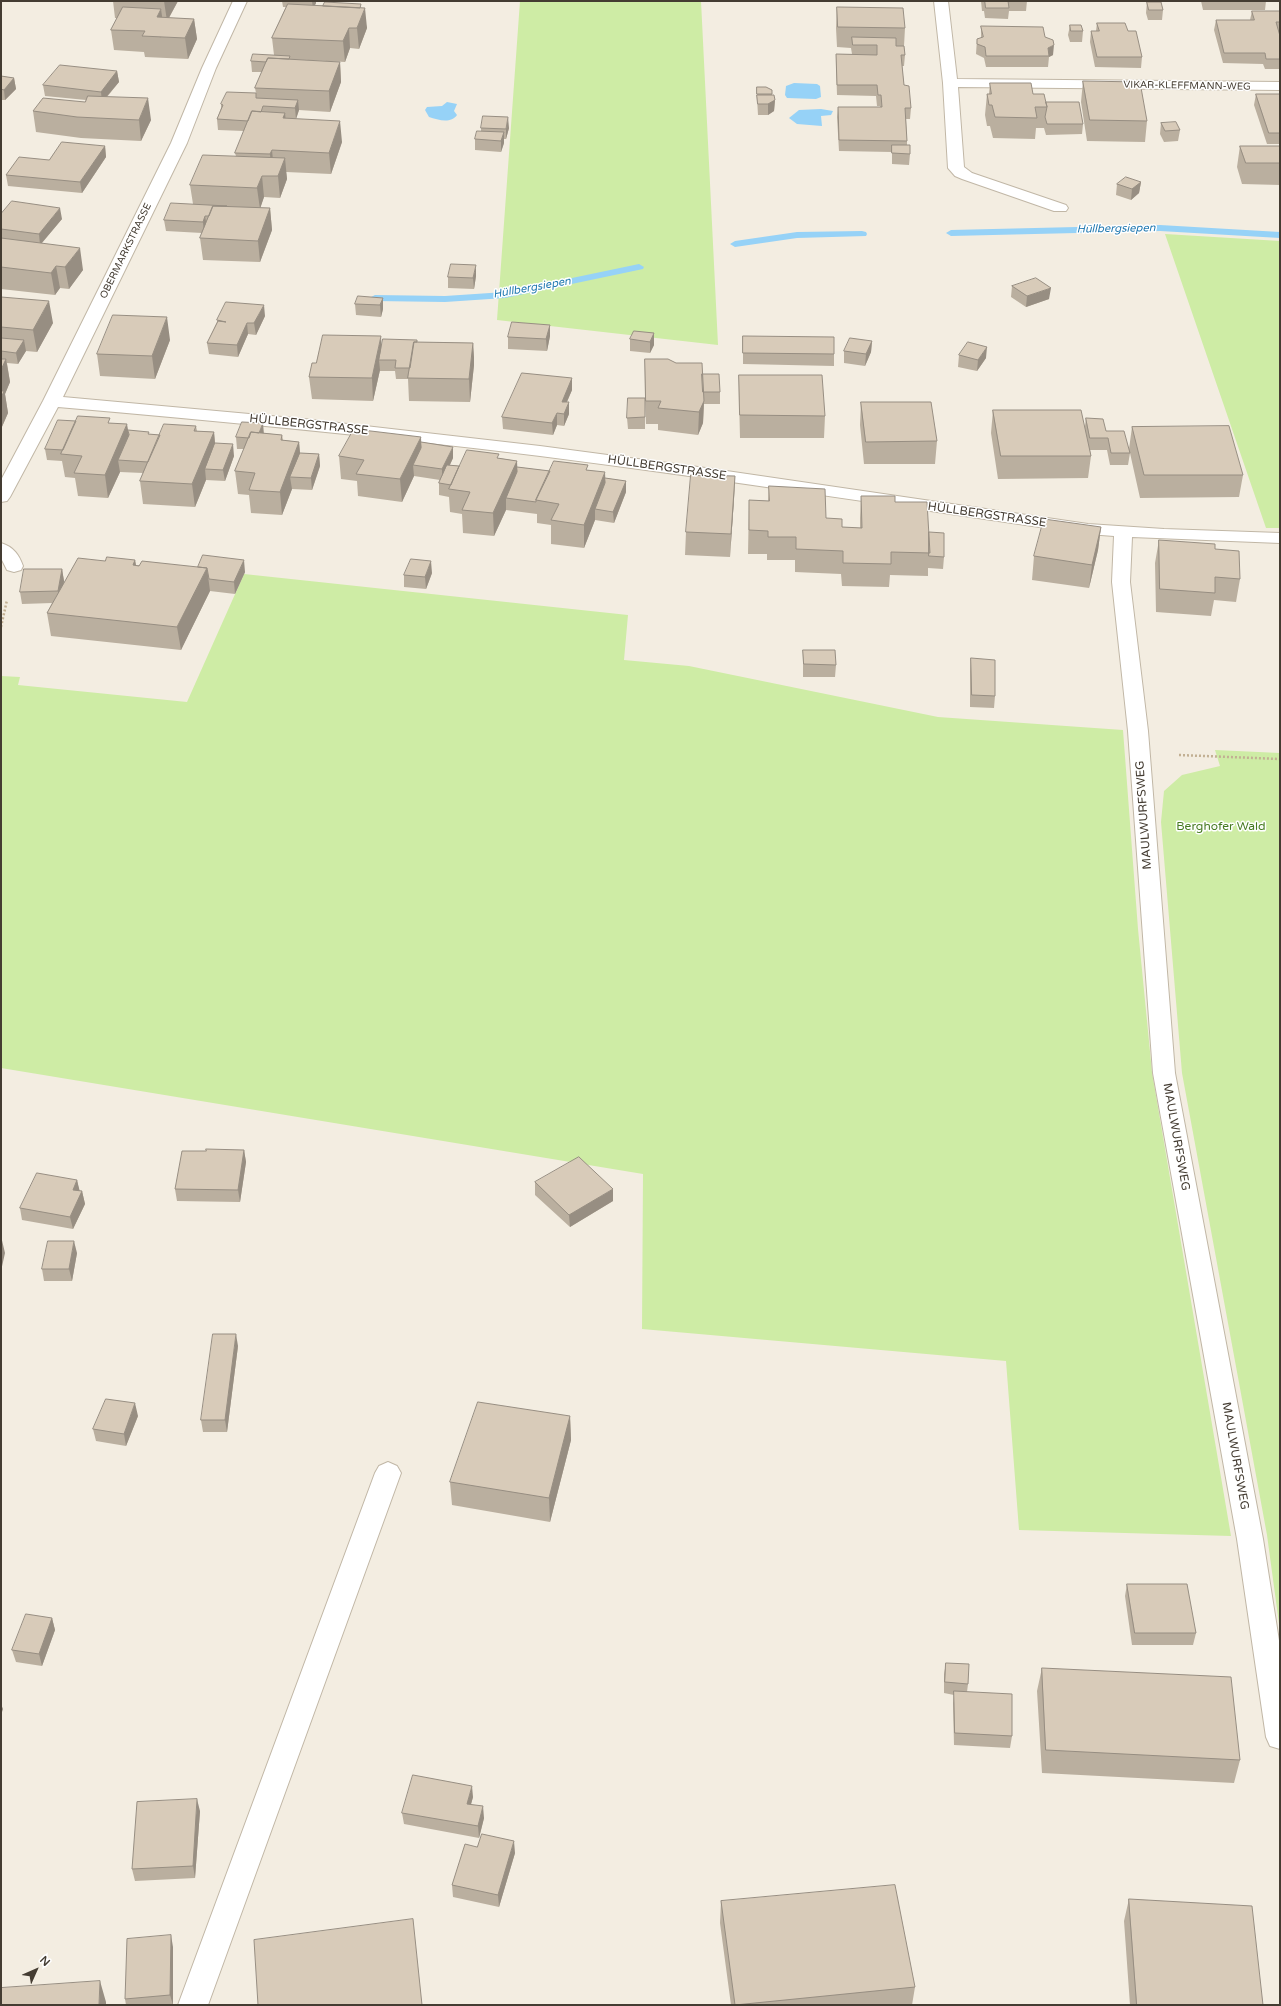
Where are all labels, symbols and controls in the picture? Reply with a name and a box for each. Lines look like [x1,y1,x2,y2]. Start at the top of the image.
street label: VIKAR-KLEFFMANN-WEG [1123,79,1251,93]
street label: OBERMARKSTRASSE [98,201,154,301]
water label: Hüllbergsiepen [1077,222,1155,236]
water label: Hüllbergsiepen [492,275,572,301]
street label: HÜLLBERGSTRASSE [249,412,369,438]
street label: HÜLLBERGSTRASSE [607,453,727,483]
street label: HÜLLBERGSTRASSE [927,500,1047,530]
street label: MAULWURFSWEG [1133,760,1155,870]
park label: Berghofer Wald [1176,820,1266,834]
street label: MAULWURFSWEG [1159,1082,1193,1192]
street label: MAULWURFSWEG [1218,1401,1252,1511]
north arrow [16,1950,56,1990]
text: N [37,1953,53,1969]

